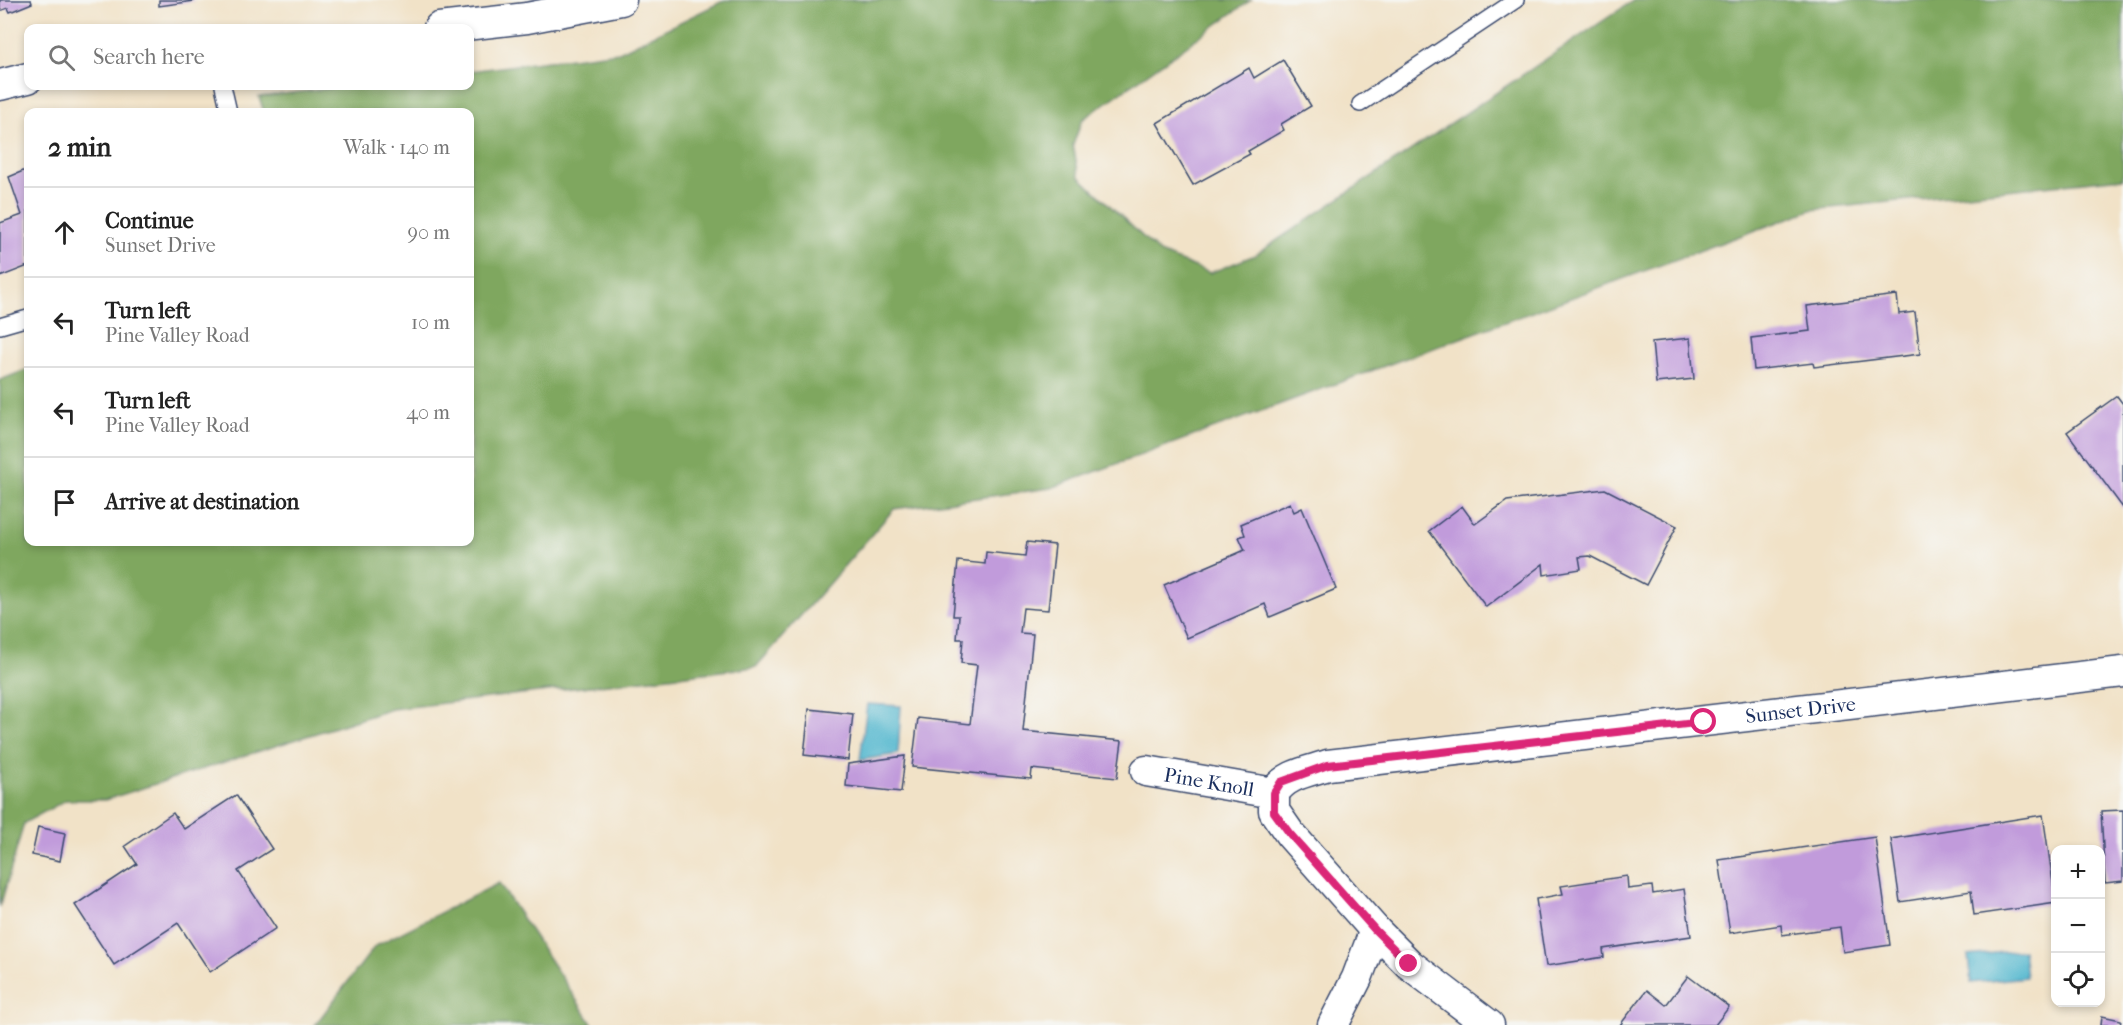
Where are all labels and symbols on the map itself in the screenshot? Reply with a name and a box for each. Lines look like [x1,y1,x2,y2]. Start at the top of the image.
street label: Sunset Drive [1744,692,1857,728]
route start [1690,708,1716,734]
street label: Pine Knoll [1162,763,1256,801]
route end [1395,950,1421,976]

